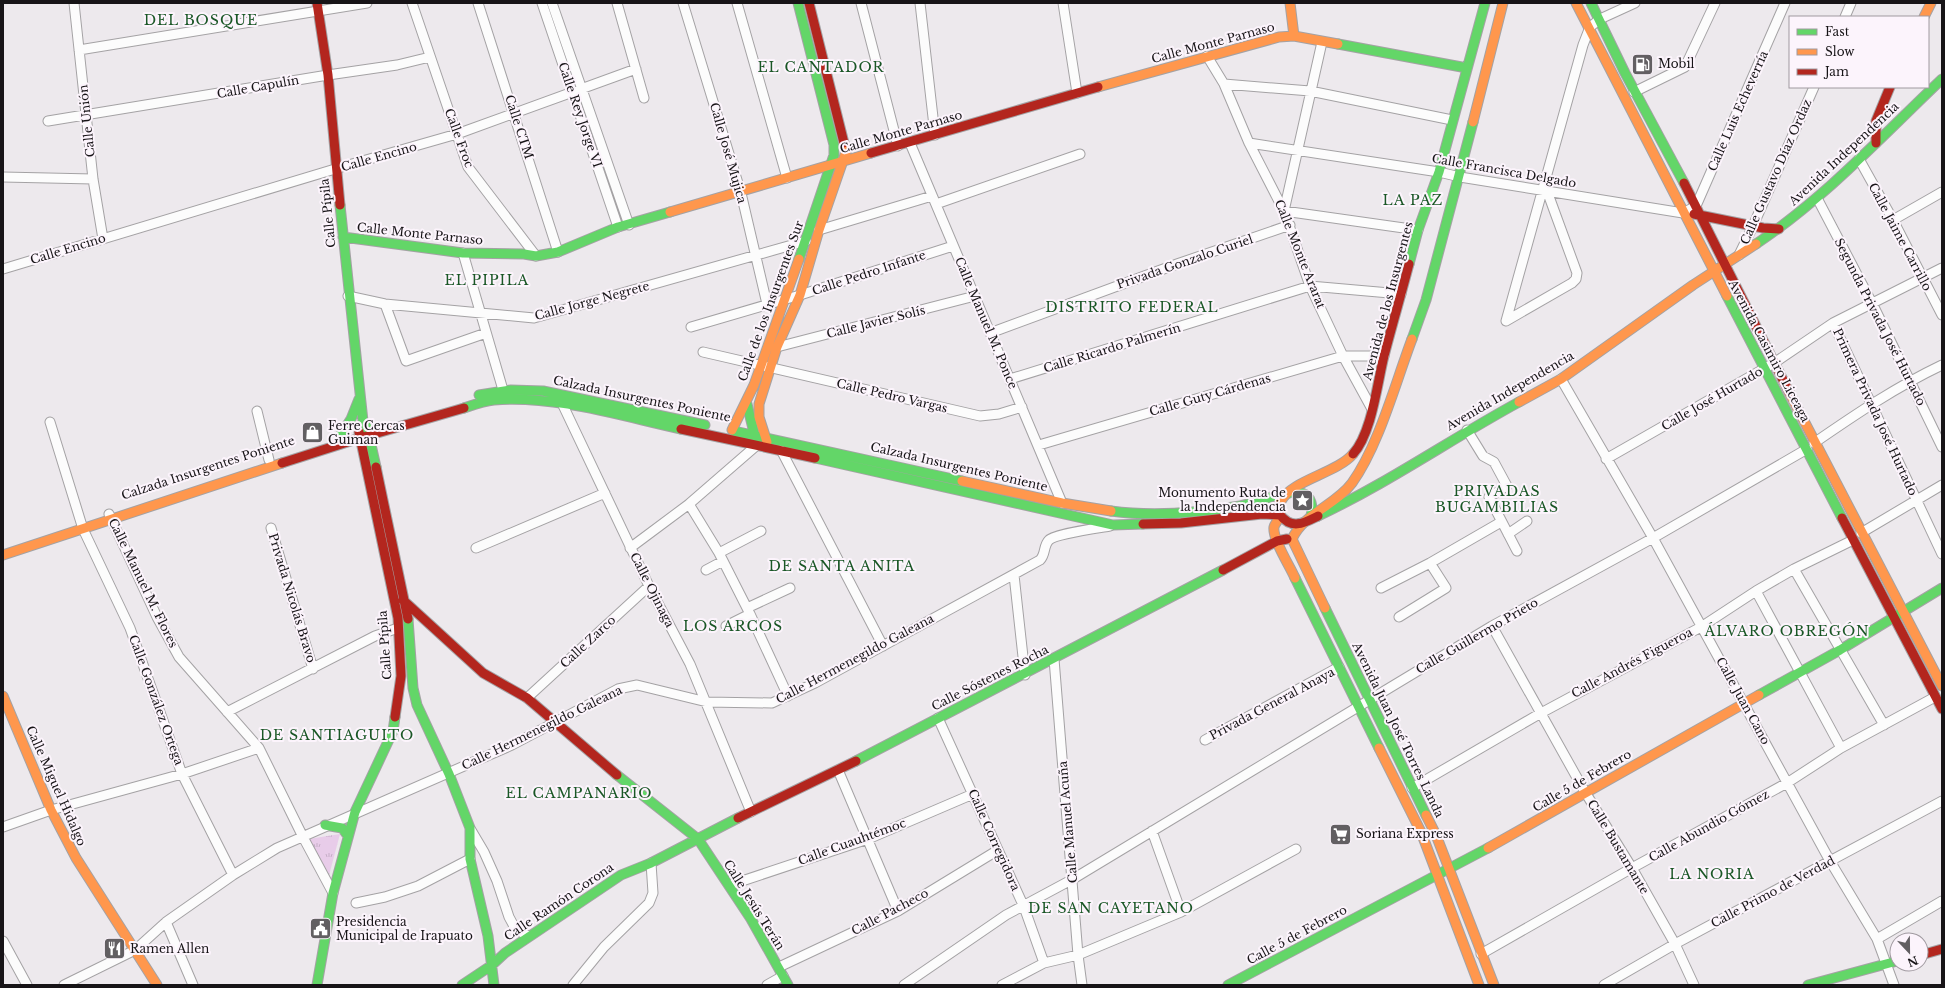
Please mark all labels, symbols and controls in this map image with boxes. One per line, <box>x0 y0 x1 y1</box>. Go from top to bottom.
district label: DEL BOSQUE <box>144 11 258 29</box>
legend <box>1789 16 1929 88</box>
street label: Calle Monte Parnaso <box>1150 19 1276 66</box>
text: Fast <box>1825 24 1850 39</box>
text: Slow <box>1825 44 1855 59</box>
street label: Calle Luis Echeverría <box>1704 48 1771 173</box>
fuel station icon: Mobil <box>1629 51 1655 77</box>
place label: Mobil <box>1658 56 1695 71</box>
district label: EL CANTADOR <box>757 58 885 76</box>
street label: Calle Rey Jorge VI <box>555 60 606 170</box>
text: Jam <box>1823 64 1849 79</box>
street label: Calle Capulín <box>216 72 300 101</box>
street label: Calle Unión <box>75 84 98 158</box>
street label: Calle CTM <box>502 93 537 161</box>
street label: Calle Gustavo Díaz Ordaz <box>1737 97 1815 247</box>
street label: Avenida Independencia <box>1785 99 1902 209</box>
street label: Calle José Mujica <box>707 101 750 205</box>
street label: Calle Froc <box>442 106 477 170</box>
street label: Calle Monte Parnaso <box>838 107 964 156</box>
street label: Calle Encino <box>339 139 419 174</box>
street label: Calle Francisca Delgado <box>1431 150 1578 191</box>
street label: Calle Pípila <box>316 177 339 248</box>
street label: Calle Jaime Carrillo <box>1866 180 1935 293</box>
district label: LA PAZ <box>1383 191 1443 209</box>
street label: Calle Monte Ararat <box>1272 197 1329 311</box>
street label: Calle de los Insurgentes Sur <box>734 218 807 383</box>
street label: Calle Monte Parnaso <box>356 219 484 248</box>
street label: Avenida de los Insurgentes <box>1359 220 1416 383</box>
street label: Calle Encino <box>28 230 107 267</box>
street label: Privada Gonzalo Curiel <box>1115 231 1255 292</box>
street label: Segunda Privada José Hurtado <box>1832 236 1929 408</box>
street label: Calle Pedro Infante <box>810 247 928 298</box>
street label: Calle Manuel M. Ponce <box>952 255 1021 391</box>
district label: EL PIPILA <box>445 271 529 289</box>
street label: Avenida Casimiro Liceaga <box>1725 276 1814 425</box>
street label: Calle Jorge Negrete <box>533 278 651 323</box>
district label: DISTRITO FEDERAL <box>1045 298 1219 316</box>
street label: Calle Javier Solís <box>825 302 927 341</box>
street label: Calle Ricardo Palmerín <box>1042 320 1182 376</box>
street label: Primera Privada José Hurtado <box>1830 326 1921 498</box>
street label: Avenida Independencia <box>1442 348 1577 434</box>
street label: Calle José Hurtado <box>1659 363 1765 434</box>
street label: Calle Guty Cárdenas <box>1148 370 1272 419</box>
street label: Calzada Insurgentes Poniente <box>552 372 732 425</box>
street label: Calle Pedro Vargas <box>835 375 949 416</box>
place label: Ferre Cercas Guiman <box>328 418 405 447</box>
shop icon: Ferre Cercas Guiman <box>300 420 326 446</box>
street label: Calzada Insurgentes Poniente <box>119 432 296 503</box>
street label: Calzada Insurgentes Poniente <box>869 439 1049 494</box>
district label: PRIVADAS BUGAMBILIAS <box>1435 482 1559 516</box>
place label: Monumento Ruta de la Independencia <box>1158 485 1286 514</box>
place icon: Monumento Ruta de la Independencia <box>1289 487 1315 513</box>
street label: Calle Manuel M. Flores <box>106 516 181 650</box>
street label: Privada Nicolás Bravo <box>266 531 319 665</box>
street label: Calle Ojinaga <box>627 550 678 630</box>
district label: DE SANTA ANITA <box>769 557 915 575</box>
street label: Calle Guillermo Prieto <box>1413 594 1541 677</box>
street label: Calle Pípila <box>375 609 394 680</box>
street label: Calle Hermenegildo Galeana <box>773 610 937 707</box>
street label: Calle Zarco <box>557 612 619 671</box>
district label: LOS ARCOS <box>683 617 783 635</box>
district label: ÁLVARO OBREGÓN <box>1703 622 1870 640</box>
street label: Calle Andrés Figueroa <box>1569 624 1695 701</box>
street label: Calle González Ortega <box>126 633 187 767</box>
street label: Avenida Juan José Torres Landa <box>1349 639 1448 820</box>
street label: Calle Sóstenes Rocha <box>929 641 1051 714</box>
street label: Calle Juan Cano <box>1713 654 1774 747</box>
street label: Privada General Anaya <box>1207 664 1337 743</box>
street label: Calle Hermenegildo Galeana <box>459 682 625 773</box>
street label: Calle Miguel Hidalgo <box>23 723 90 848</box>
district label: DE SANTIAGUITO <box>260 726 414 744</box>
street label: Calle 5 de Febrero <box>1530 746 1634 815</box>
street label: Calle Manuel Acuña <box>1055 760 1080 884</box>
district label: EL CAMPANARIO <box>505 784 653 802</box>
street label: Calle Abundio Gómez <box>1646 786 1772 865</box>
street label: Calle Corregidora <box>965 787 1024 893</box>
street label: Calle Bustamante <box>1584 797 1653 897</box>
street label: Calle Cuauhtémoc <box>796 815 908 868</box>
supermarket icon: Soriana Express <box>1328 821 1354 847</box>
place label: Soriana Express <box>1356 826 1454 841</box>
street label: Calle Primo de Verdad <box>1708 852 1837 931</box>
street label: Calle Jesús Terán <box>721 857 788 953</box>
street label: Calle Ramón Corona <box>501 859 617 944</box>
district label: LA NORIA <box>1669 865 1755 883</box>
street label: Calle Pacheco <box>849 885 931 938</box>
district label: DE SAN CAYETANO <box>1028 899 1194 917</box>
street label: Calle 5 de Febrero <box>1244 902 1350 967</box>
place label: Presidencia Municipal de Irapuato <box>336 914 473 943</box>
public building icon: Presidencia Municipal de Irapuato <box>308 916 334 942</box>
north arrow <box>1889 932 1929 972</box>
restaurant icon: Ramen Allen <box>102 936 128 962</box>
place label: Ramen Allen <box>130 941 209 956</box>
text: N <box>1905 953 1920 970</box>

